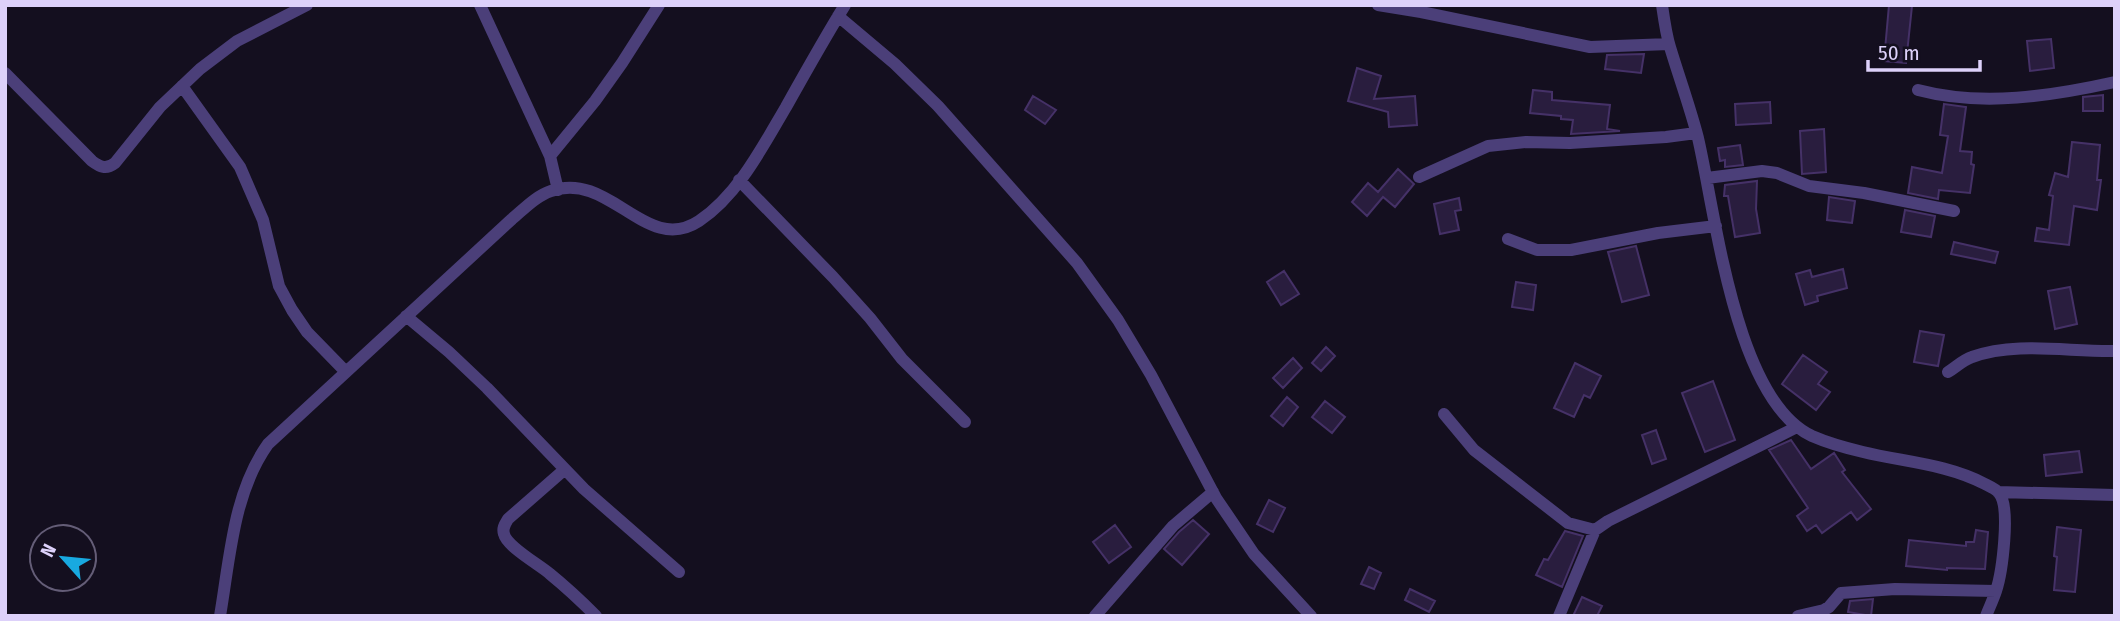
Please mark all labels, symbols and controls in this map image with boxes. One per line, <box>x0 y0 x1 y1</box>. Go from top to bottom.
scale bar <box>1868 28 1980 72</box>
text: 50 m <box>1878 40 1920 66</box>
north arrow <box>28 523 98 593</box>
text: N <box>35 540 61 561</box>

